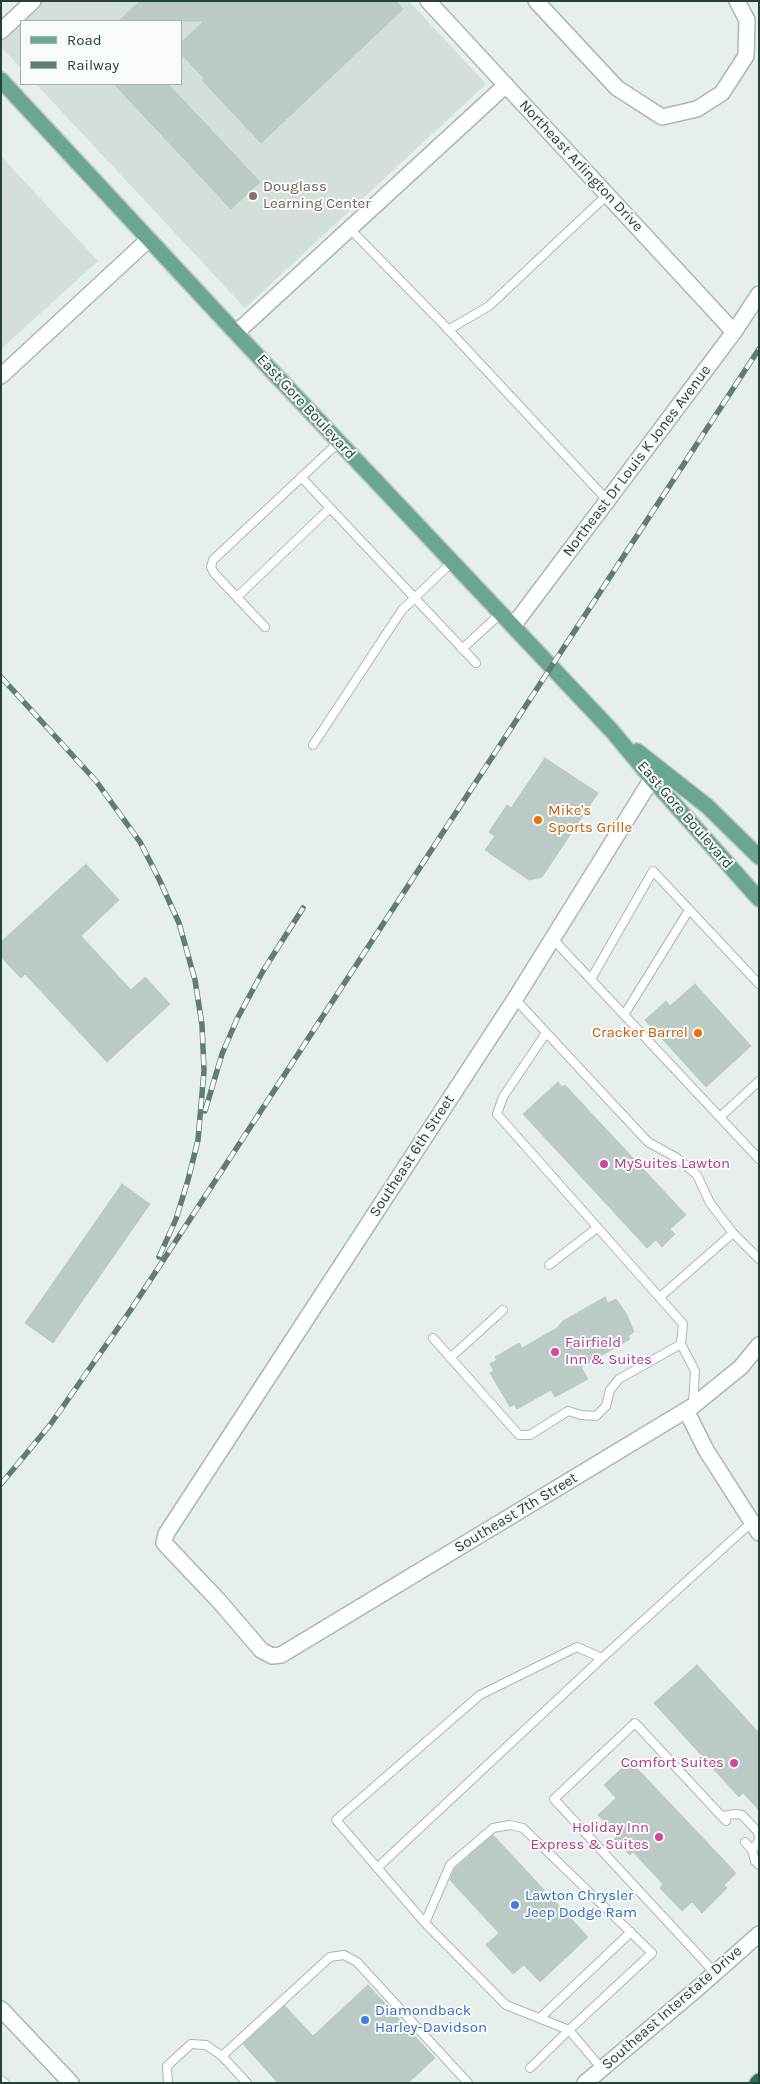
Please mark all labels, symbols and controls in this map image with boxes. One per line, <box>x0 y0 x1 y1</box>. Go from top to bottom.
legend <box>20 20 182 85</box>
text: Road <box>67 31 102 49</box>
text: Railway <box>67 56 119 74</box>
street label: Northeast Arlington Drive <box>515 96 647 236</box>
place label: Douglass Learning Center <box>263 178 371 213</box>
marker: Douglass Learning Center <box>247 190 259 202</box>
street label: East Gore Boulevard <box>253 351 359 463</box>
street label: Northeast Dr Louis K Jones Avenue <box>559 362 715 560</box>
street label: East Gore Boulevard <box>633 757 737 873</box>
place label: Mike's Sports Grille <box>548 802 632 837</box>
marker: Mike's Sports Grille <box>532 814 544 826</box>
place label: Cracker Barrel <box>592 1024 688 1042</box>
marker: Cracker Barrel <box>692 1027 704 1039</box>
street label: Southeast 6th Street <box>366 1092 458 1220</box>
place label: MySuites Lawton <box>614 1155 730 1173</box>
marker: MySuites Lawton <box>598 1158 610 1170</box>
place label: Fairfield Inn & Suites <box>565 1334 652 1369</box>
marker: Fairfield Inn & Suites <box>549 1346 561 1358</box>
street label: Southeast 7th Street <box>451 1469 581 1557</box>
place label: Comfort Suites <box>621 1754 724 1772</box>
marker: Comfort Suites <box>728 1757 740 1769</box>
place label: Holiday Inn Express & Suites <box>531 1819 649 1854</box>
marker: Holiday Inn Express & Suites <box>653 1831 665 1843</box>
place label: Lawton Chrysler Jeep Dodge Ram <box>525 1887 637 1922</box>
marker: Lawton Chrysler Jeep Dodge Ram <box>509 1899 521 1911</box>
street label: Southeast Interstate Drive <box>598 1942 746 2074</box>
place label: Diamondback Harley-Davidson <box>375 2002 487 2037</box>
marker: Diamondback Harley-Davidson <box>359 2014 371 2026</box>

